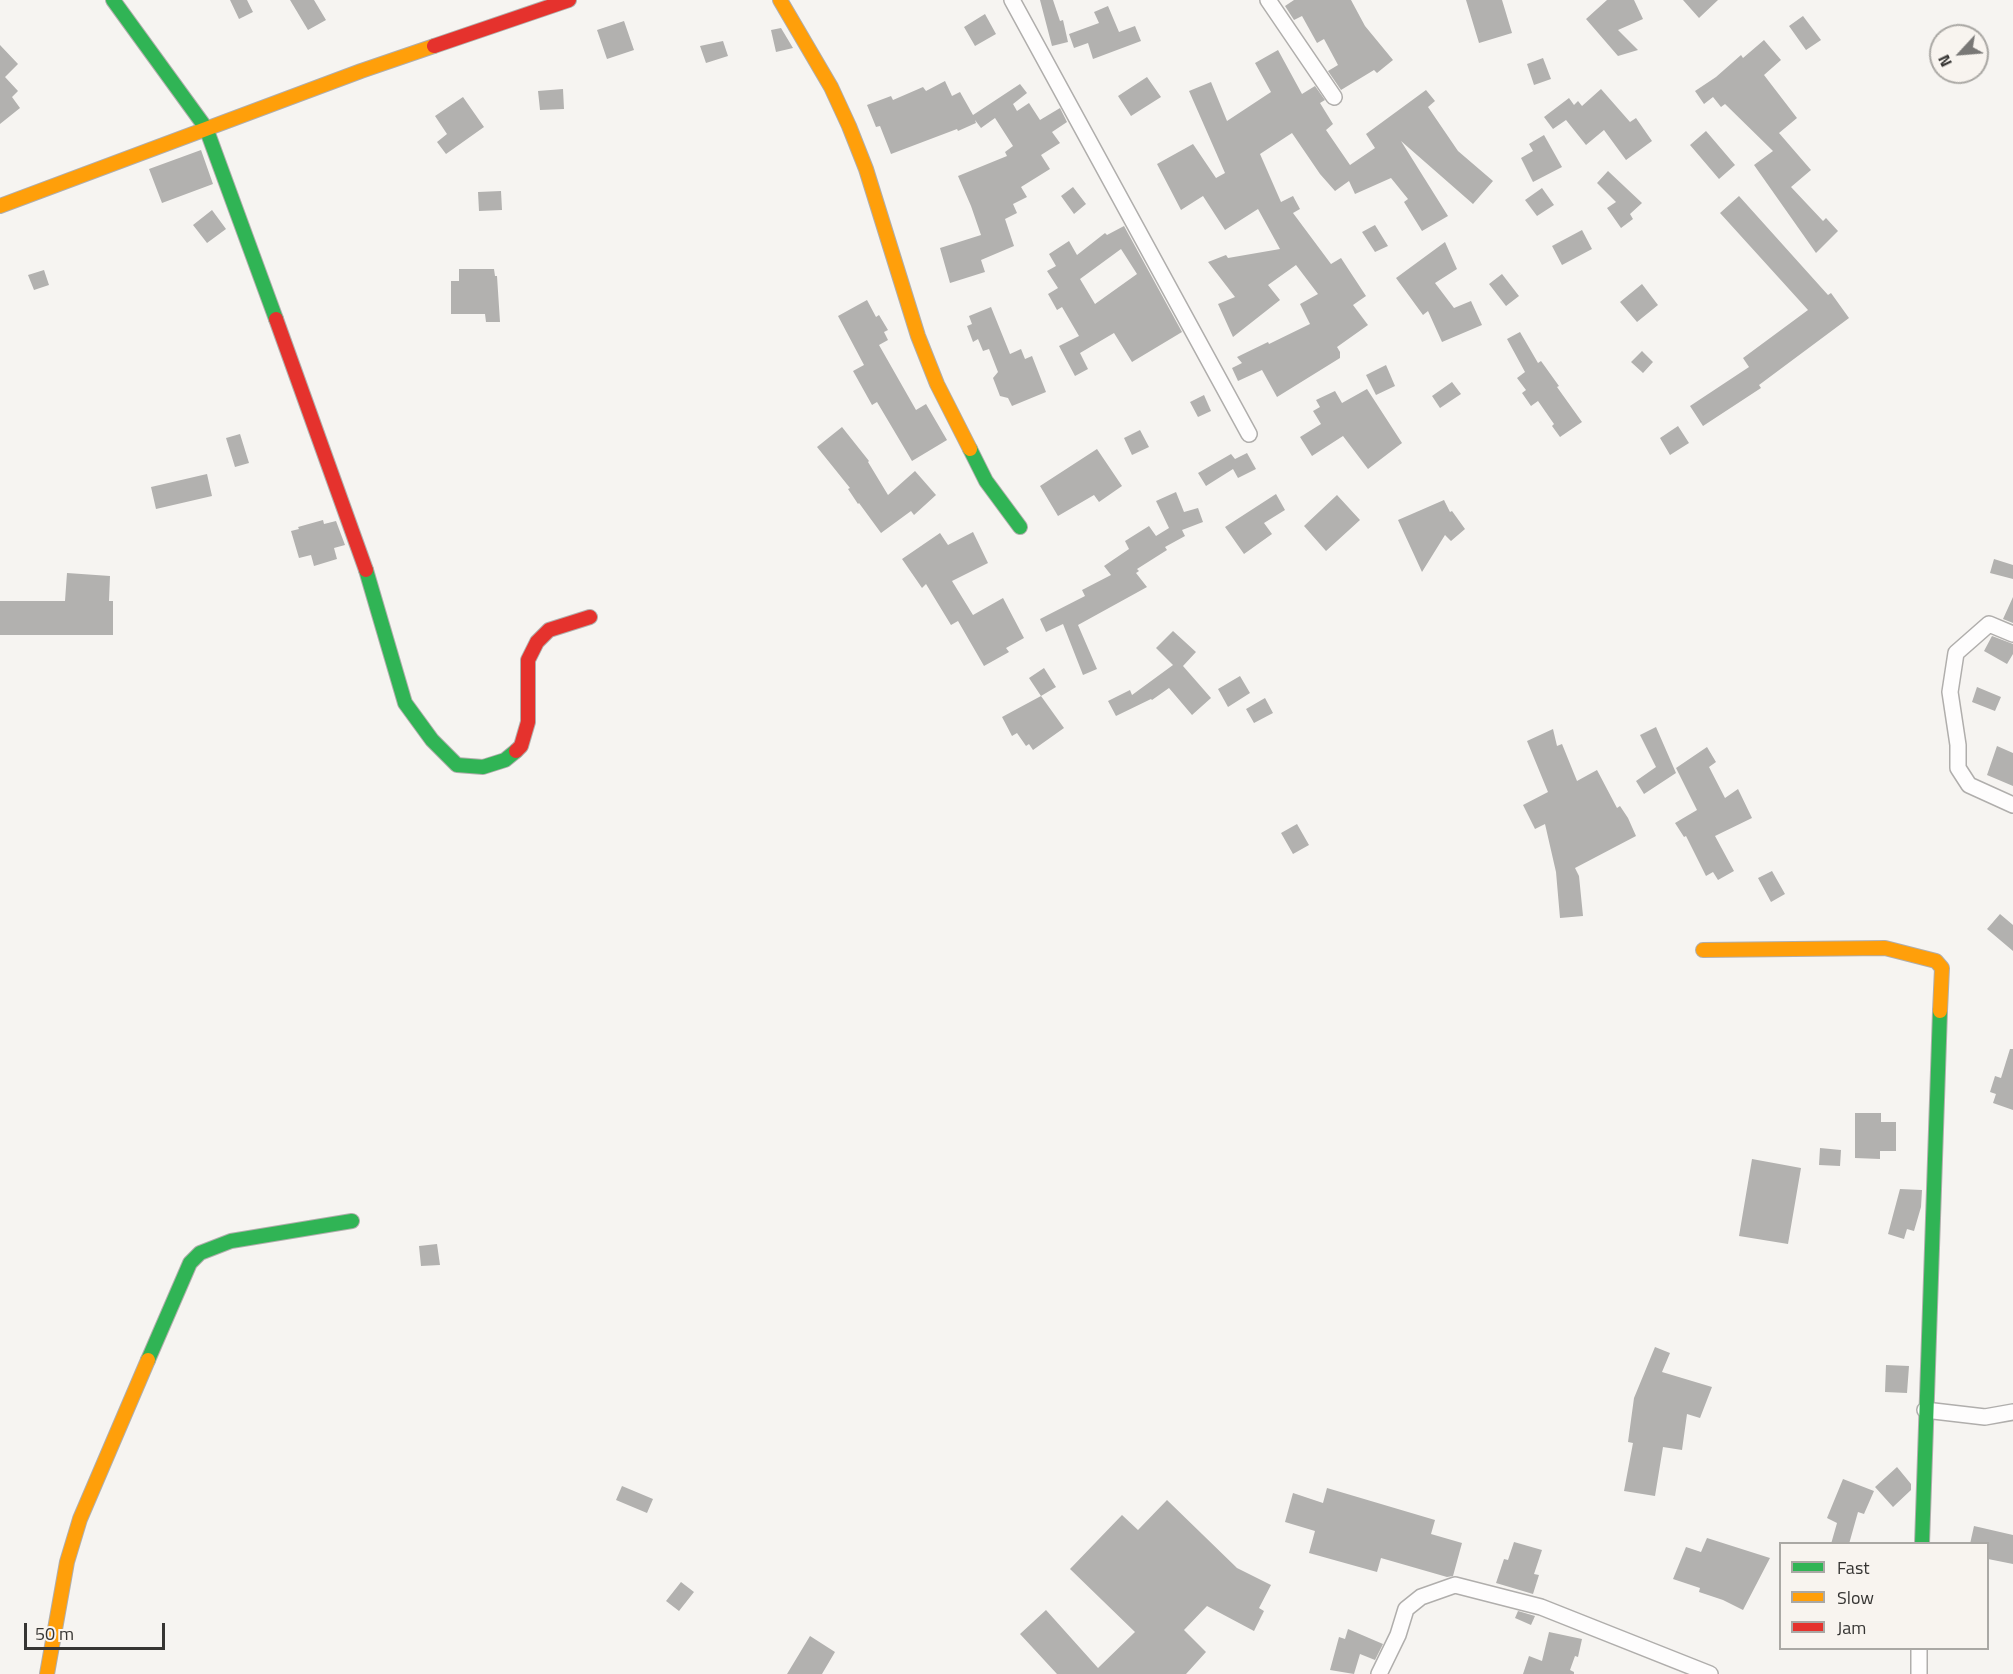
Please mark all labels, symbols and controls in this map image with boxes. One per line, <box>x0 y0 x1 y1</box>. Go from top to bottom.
north arrow <box>1929 24 1989 84</box>
text: N <box>1931 51 1958 71</box>
legend <box>1779 1542 1989 1650</box>
text: Fast <box>1837 1554 1870 1581</box>
text: Slow <box>1837 1584 1874 1611</box>
scale bar <box>27 1611 168 1649</box>
text: Jam <box>1837 1614 1866 1641</box>
text: 50 m <box>35 1620 74 1647</box>

